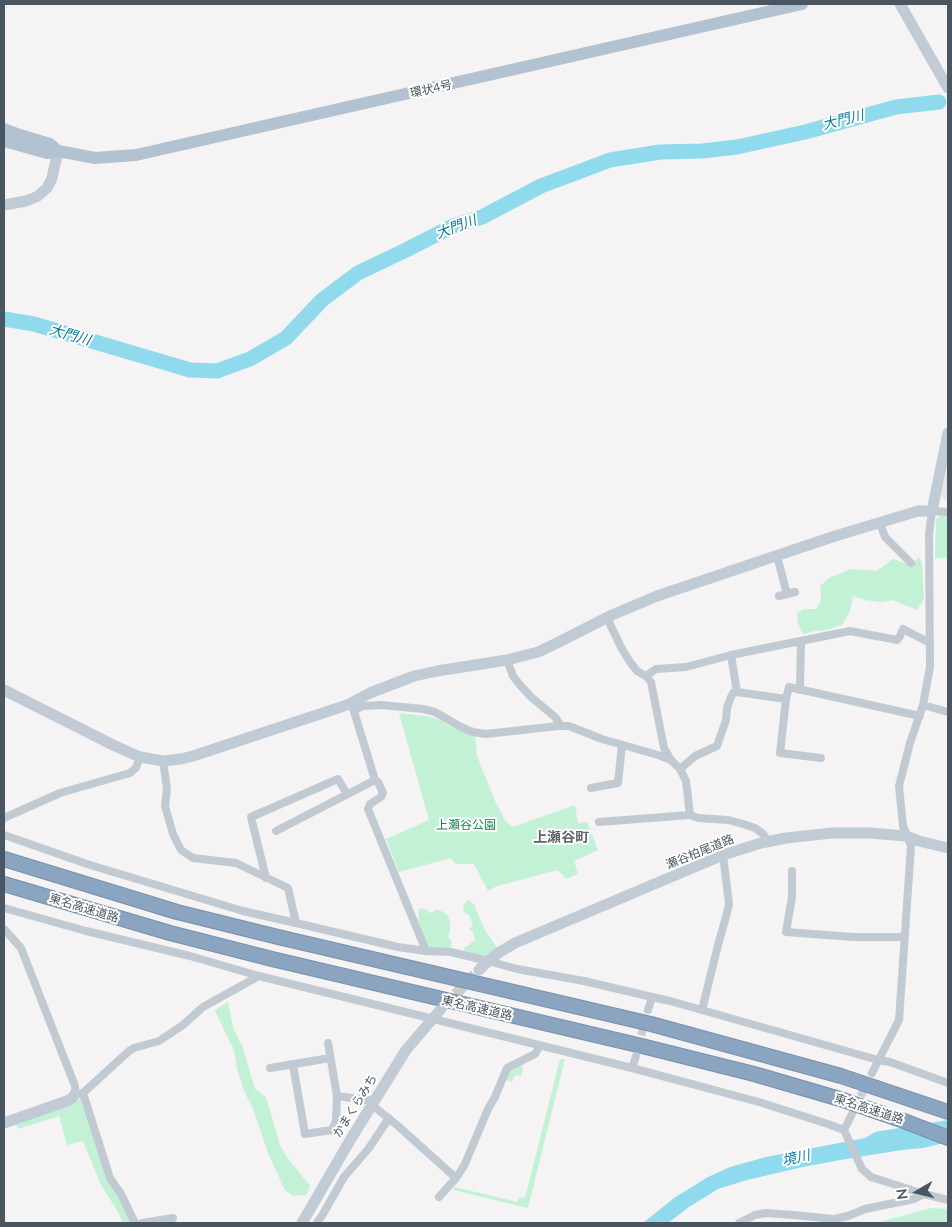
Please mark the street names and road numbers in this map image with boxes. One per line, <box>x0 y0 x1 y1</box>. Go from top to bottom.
street label: 環状4号 <box>408 77 454 101</box>
street label: 瀬谷柏尾道路 <box>664 832 736 872</box>
street label: 東名高速道路 <box>47 891 121 925</box>
street label: 東名高速道路 <box>440 993 514 1023</box>
street label: かまくらみち <box>330 1072 380 1140</box>
street label: 東名高速道路 <box>833 1091 905 1127</box>

